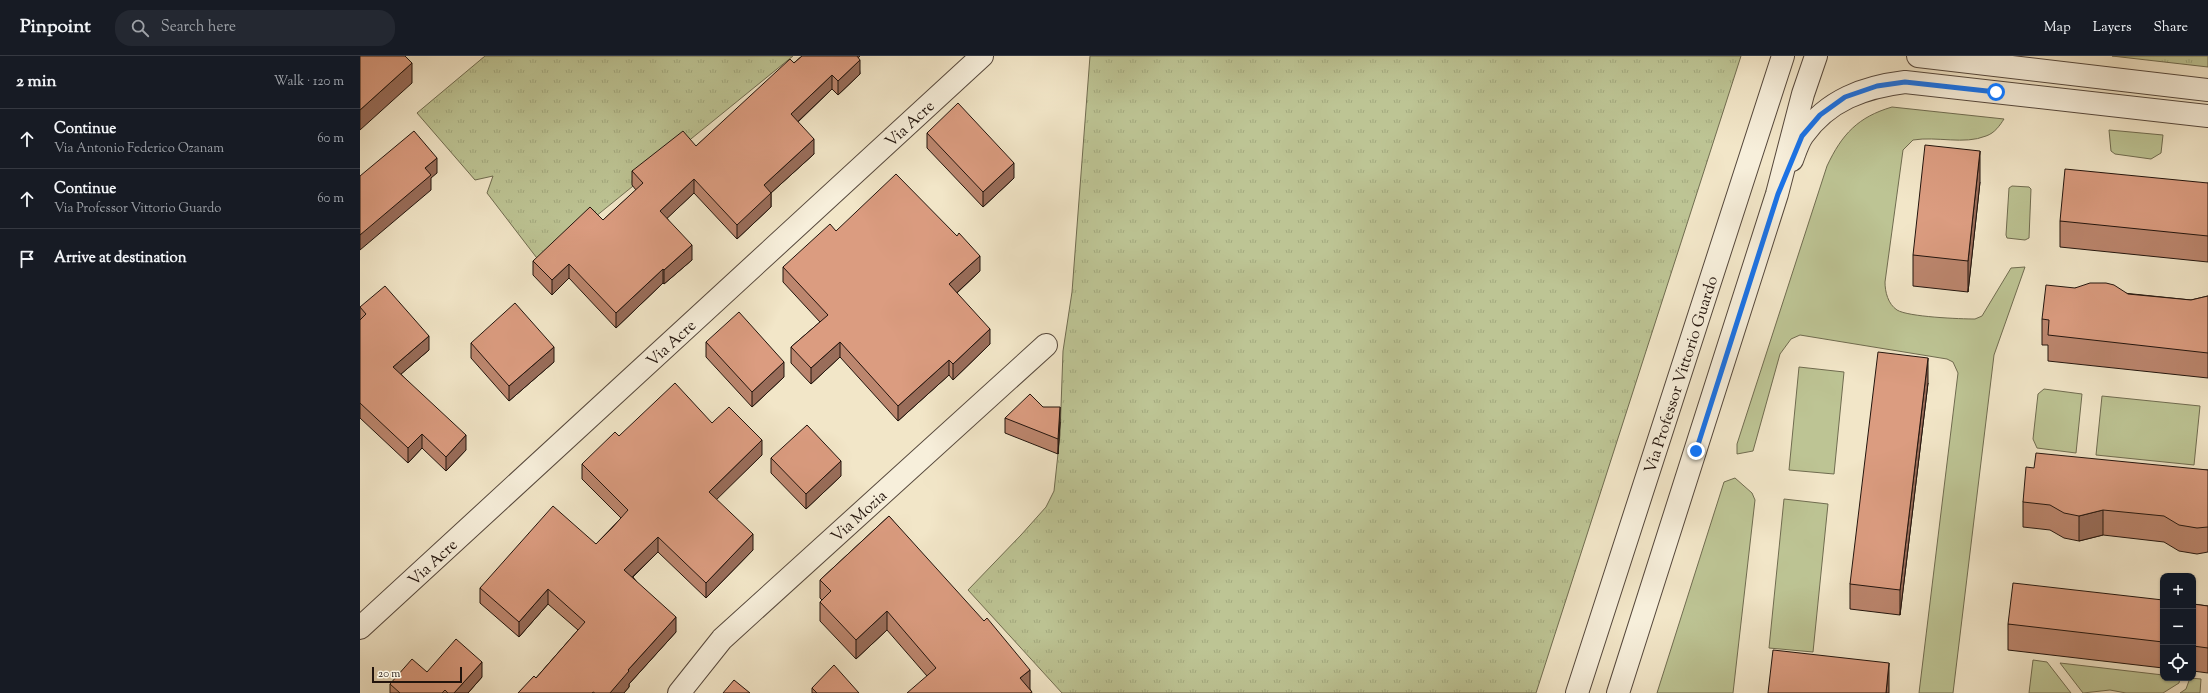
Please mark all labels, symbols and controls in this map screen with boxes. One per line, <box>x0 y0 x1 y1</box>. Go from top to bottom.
search box <box>115 10 395 46</box>
text: Pinpoint <box>20 14 91 41</box>
icon: search <box>129 17 151 39</box>
text: Search here <box>161 17 236 38</box>
text: Map <box>2044 18 2071 38</box>
text: Layers <box>2093 18 2131 38</box>
text: Share <box>2153 18 2188 38</box>
text: 2 min <box>16 70 57 94</box>
text: Walk · 120 m <box>274 73 344 91</box>
route start <box>1987 83 2005 101</box>
street label: Via Acre <box>881 96 941 154</box>
text: Continue <box>54 119 116 140</box>
icon: ahead <box>16 128 38 150</box>
text: 60 m <box>317 130 344 148</box>
text: Via Antonio Federico Ozanam <box>54 140 224 158</box>
text: Continue <box>54 179 116 200</box>
icon: ahead <box>16 188 38 210</box>
text: 60 m <box>317 190 344 208</box>
text: Via Professor Vittorio Guardo <box>54 200 221 218</box>
icon: arrive <box>16 248 38 270</box>
text: Arrive at destination <box>54 248 187 269</box>
street label: Via Professor Vittorio Guardo <box>1640 273 1725 477</box>
street label: Via Acre <box>642 315 702 373</box>
route end <box>1687 442 1705 460</box>
street label: Via Mozia <box>827 485 893 549</box>
street label: Via Acre <box>404 535 464 592</box>
map controls <box>2160 573 2196 681</box>
button: + <box>2160 573 2196 609</box>
button: − <box>2160 609 2196 645</box>
button: locate <box>2160 645 2196 681</box>
scale bar <box>372 665 462 684</box>
text: 20 m <box>378 666 400 682</box>

